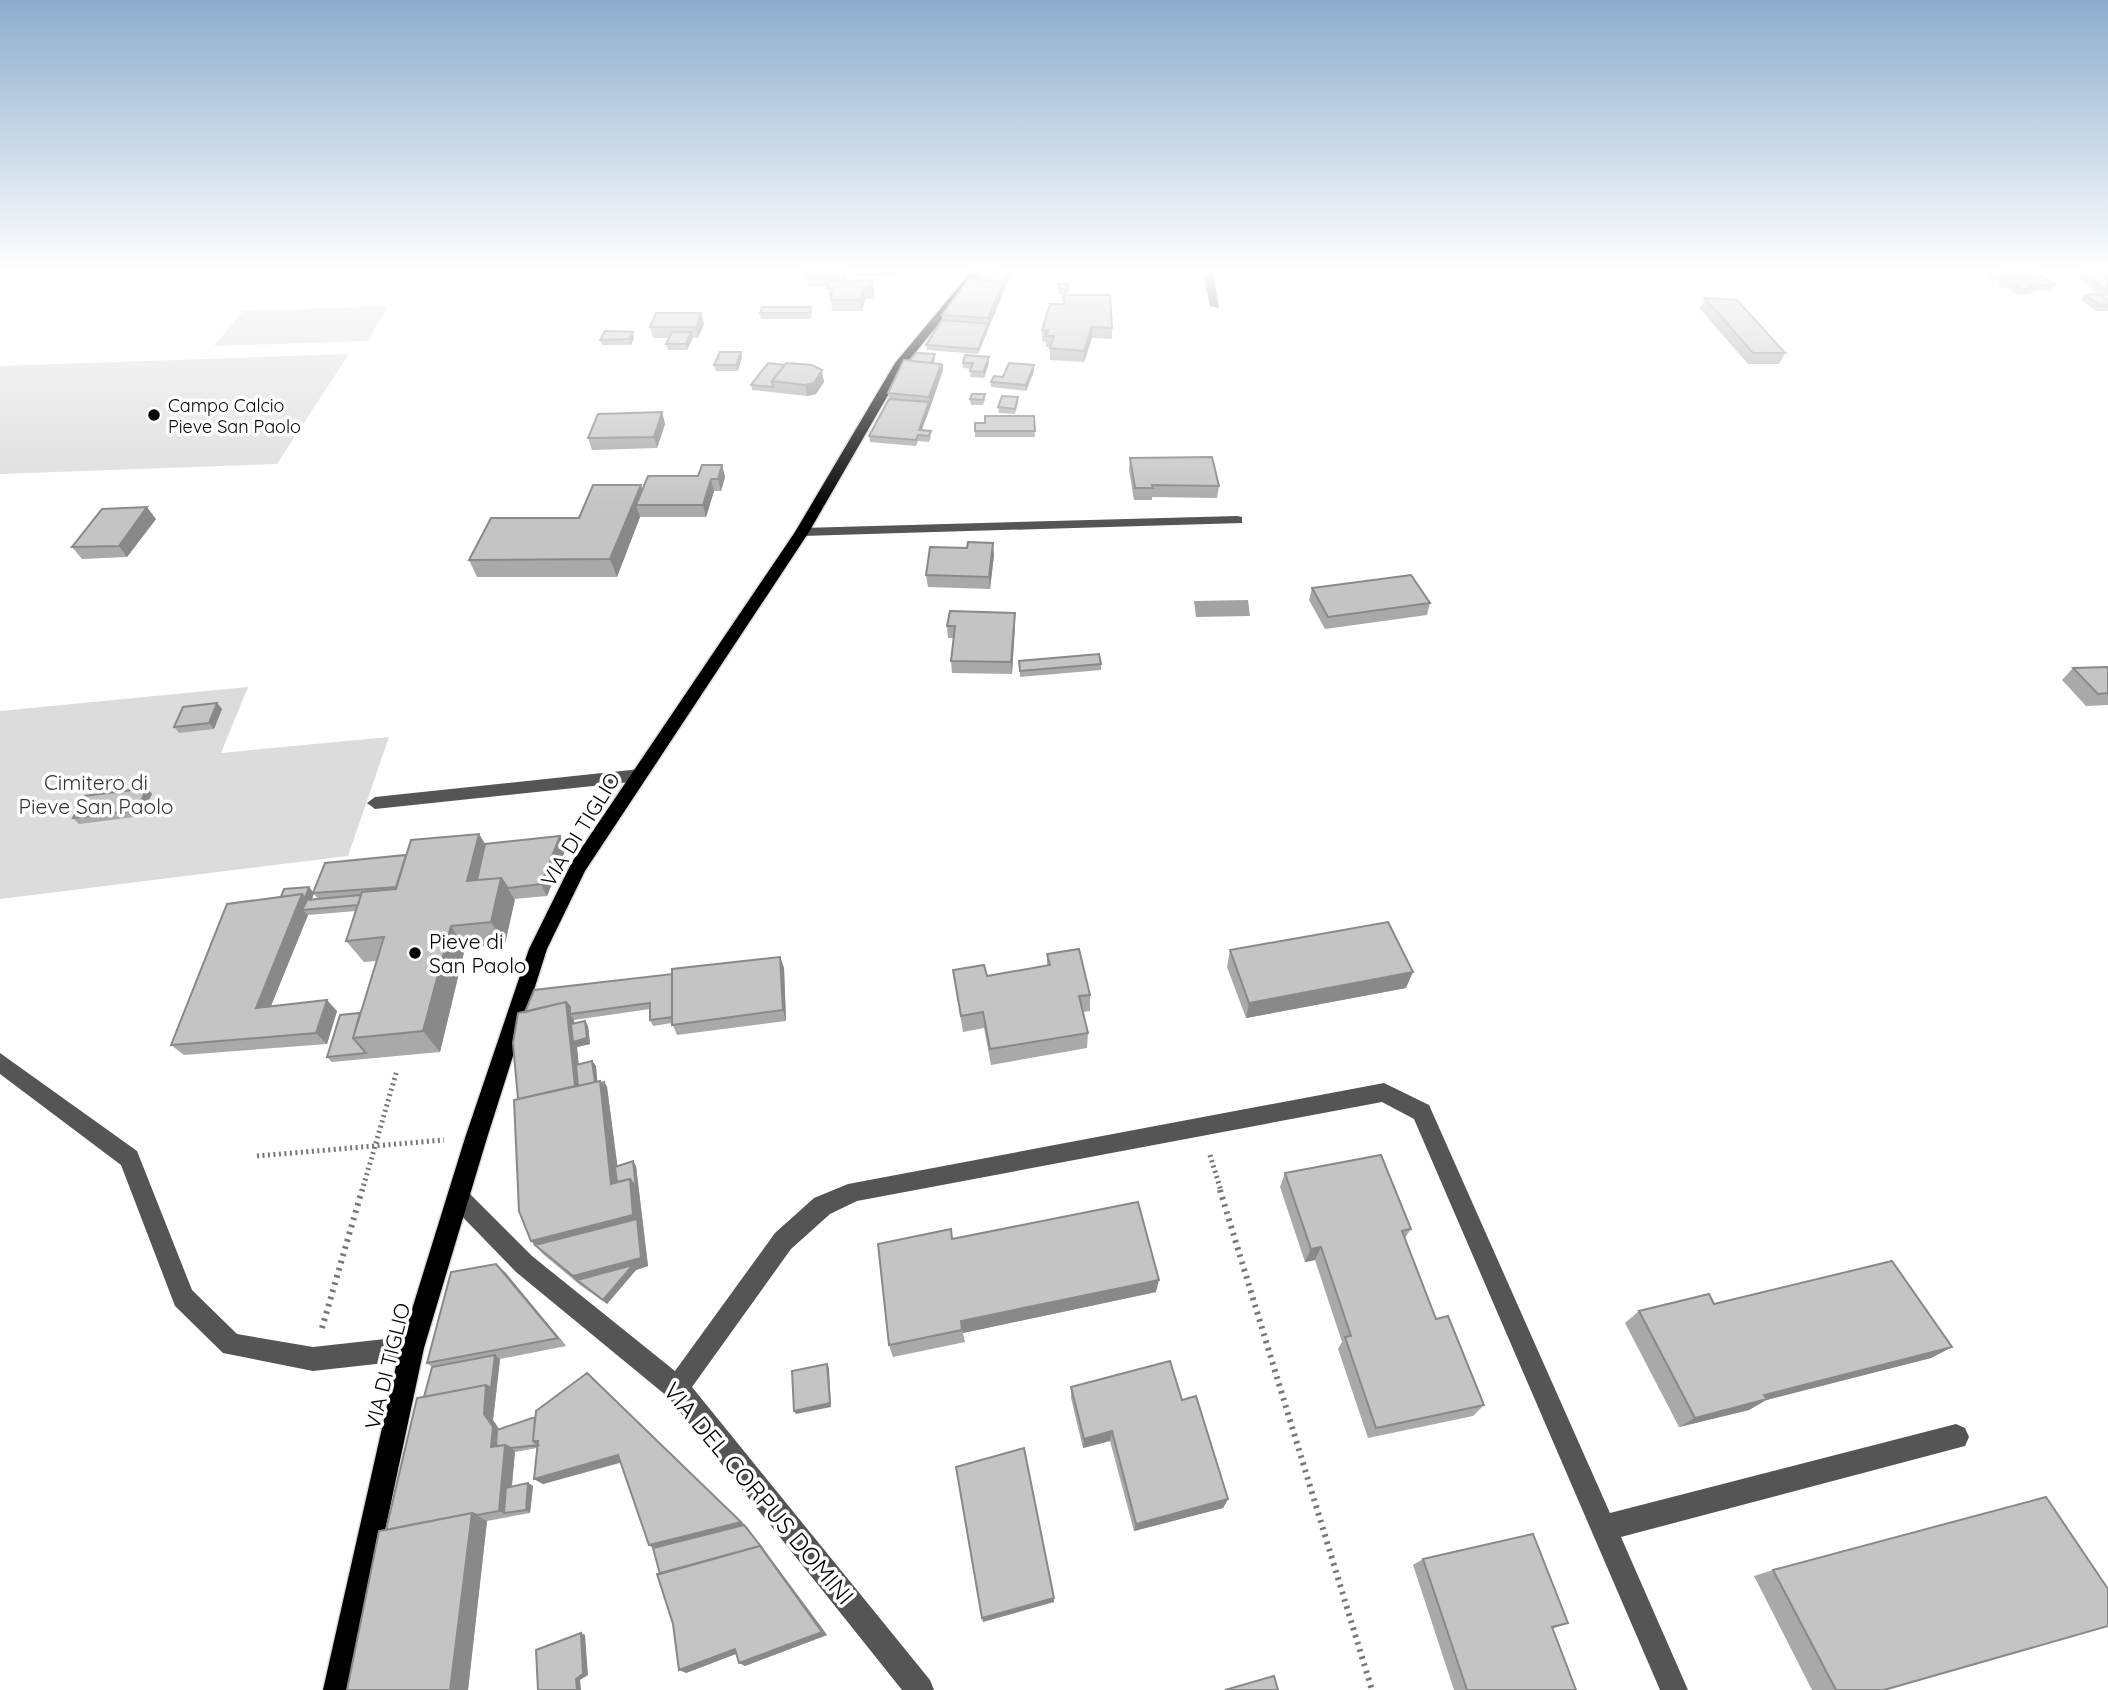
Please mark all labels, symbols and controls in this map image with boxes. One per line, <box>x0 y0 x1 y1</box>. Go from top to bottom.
place label: Campo Calcio Pieve San Paolo <box>168 394 301 438</box>
marker: Campo Calcio Pieve San Paolo <box>146 407 162 423</box>
street label: VIA DI TIGLIO <box>535 767 625 891</box>
park label: Cimitero di Pieve San Paolo <box>19 769 173 819</box>
place label: Pieve di San Paolo <box>429 928 527 978</box>
marker: Pieve di San Paolo <box>407 945 423 961</box>
street label: VIA DI TIGLIO <box>359 1300 415 1432</box>
street label: VIA DEL CORPUS DOMINI <box>657 1376 861 1610</box>

